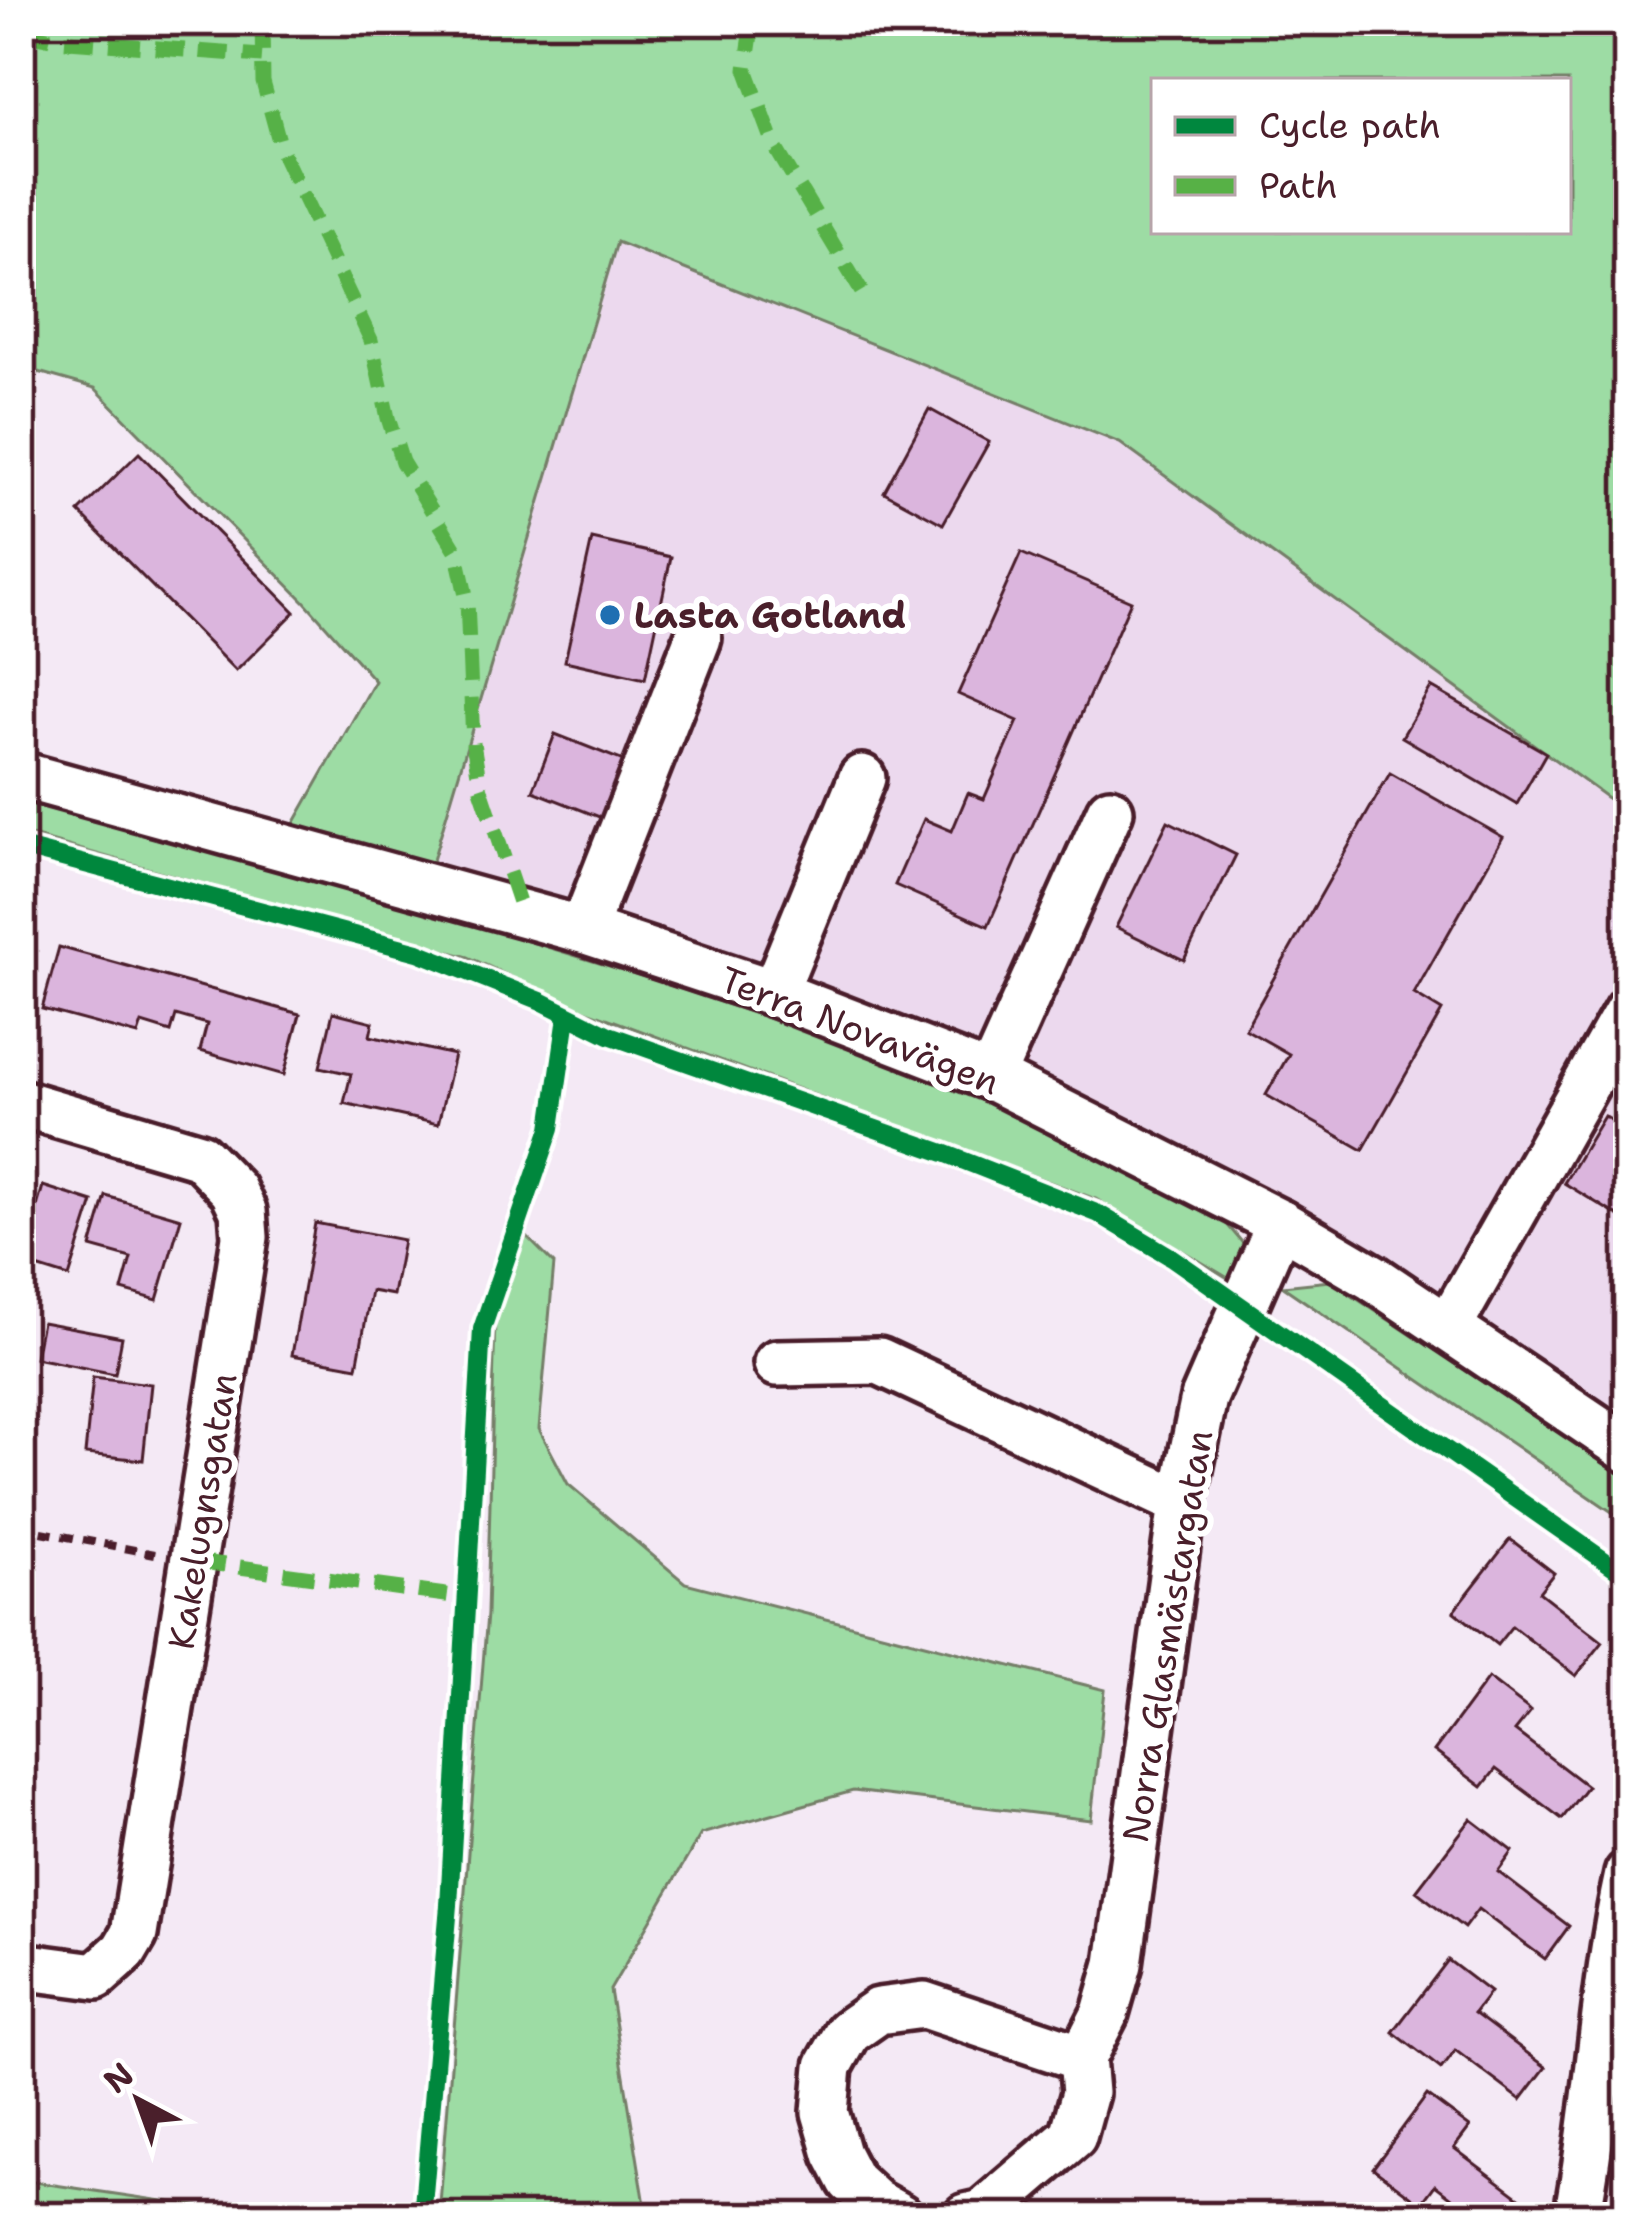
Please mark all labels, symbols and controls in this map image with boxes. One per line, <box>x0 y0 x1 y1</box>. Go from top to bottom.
legend <box>1151 78 1571 234</box>
text: Cycle path <box>1259 101 1441 150</box>
text: Path <box>1259 161 1338 210</box>
place label: Lasta Gotland <box>634 591 906 640</box>
marker: Lasta Gotland <box>597 602 623 628</box>
street label: Terra Novavägen <box>713 955 1006 1106</box>
street label: Kakelugnsgatan <box>156 1369 249 1653</box>
street label: Norra Glasmästargatan <box>1111 1426 1224 1846</box>
north arrow <box>78 2040 198 2160</box>
text: N <box>94 2052 143 2103</box>

